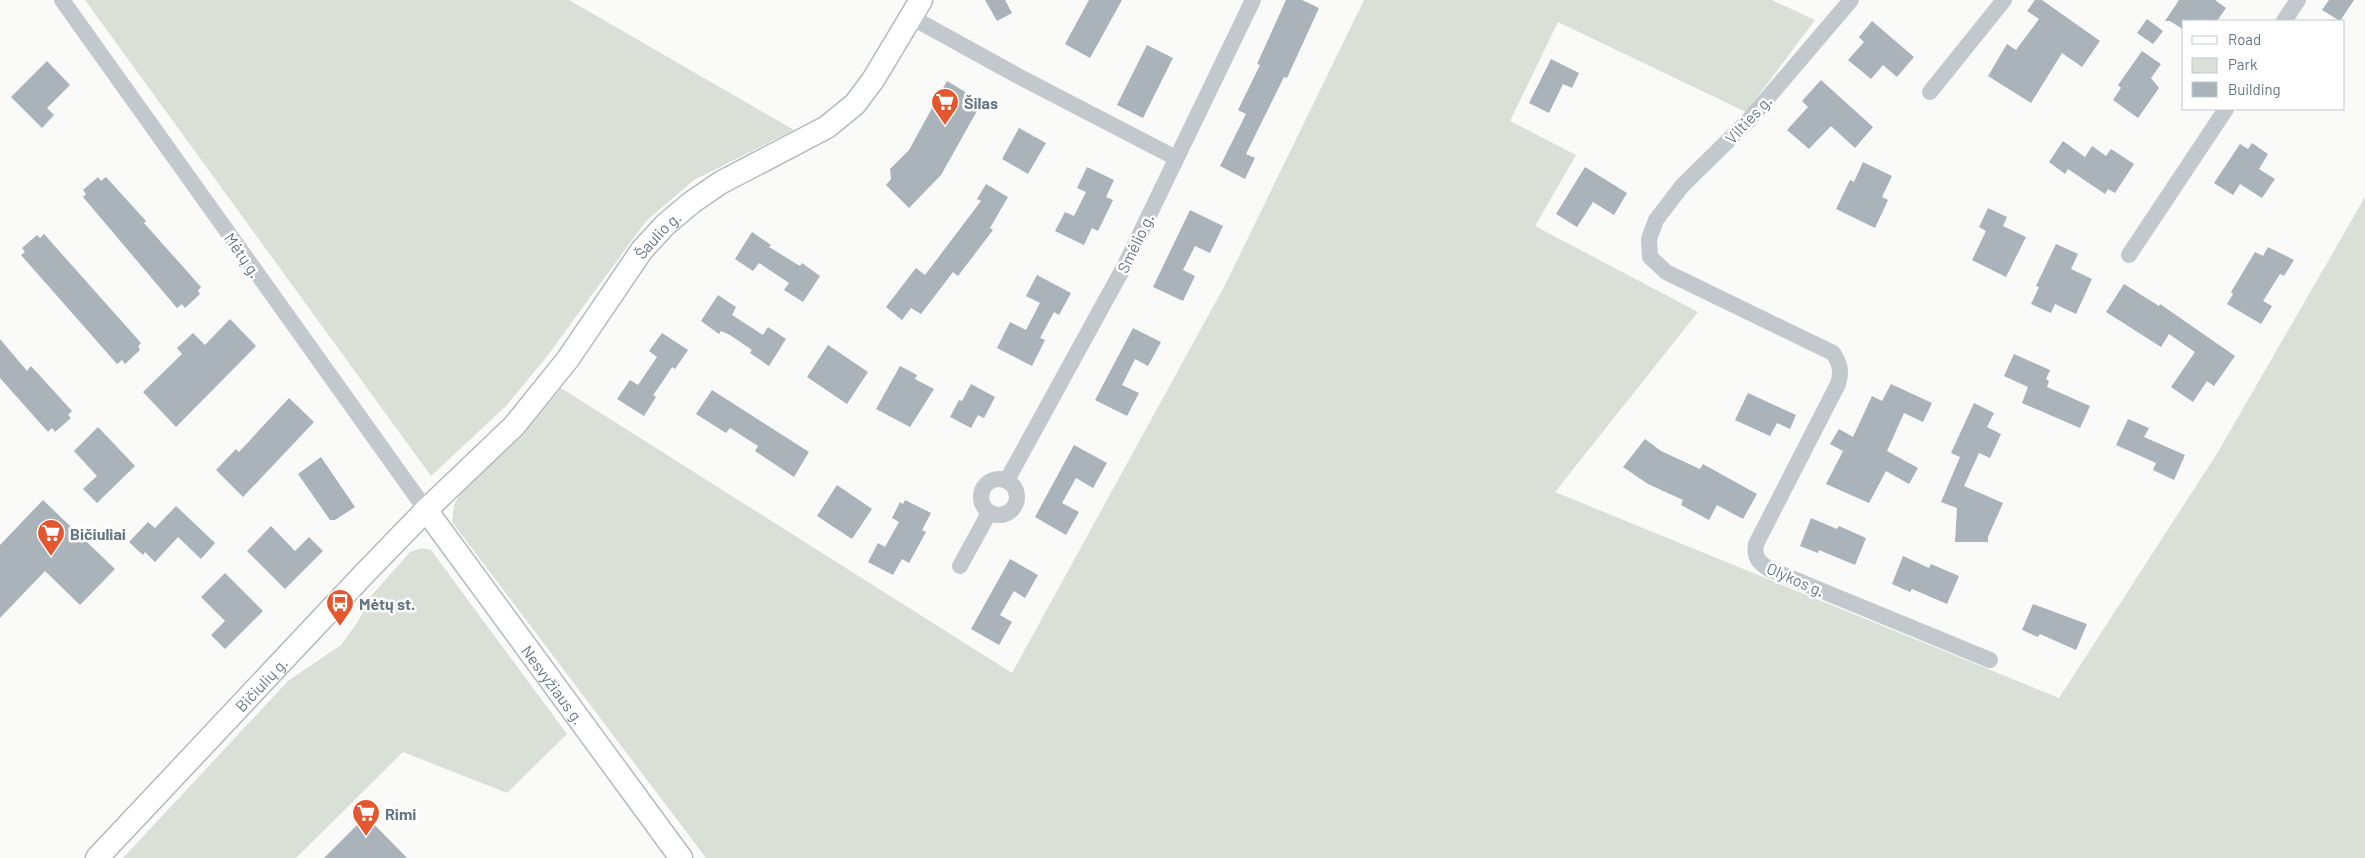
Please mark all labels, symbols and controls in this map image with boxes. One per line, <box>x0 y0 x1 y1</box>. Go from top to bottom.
legend <box>2182 20 2345 110</box>
text: Road <box>2228 30 2261 48</box>
text: Park <box>2228 55 2258 73</box>
text: Building <box>2228 80 2281 98</box>
supermarket icon: Šilas <box>930 87 960 126</box>
street label: Vilties g. <box>1721 91 1775 147</box>
place label: Šilas <box>964 93 998 112</box>
street label: Šaulio g. <box>630 207 684 262</box>
street label: Smėlio g. <box>1113 210 1157 276</box>
street label: Mėtų g. <box>221 229 265 281</box>
supermarket icon: Bičiuliai <box>36 518 66 557</box>
place label: Bičiuliai <box>70 524 126 543</box>
street label: Olykos g. <box>1764 558 1828 600</box>
bus stop icon: Mėtų st. <box>325 588 355 627</box>
place label: Mėtų st. <box>359 594 415 613</box>
street label: Nesvyžiaus g. <box>518 641 589 727</box>
street label: Bičiulių g. <box>231 653 291 715</box>
supermarket icon: Rimi <box>351 798 381 837</box>
place label: Rimi <box>385 804 416 823</box>

